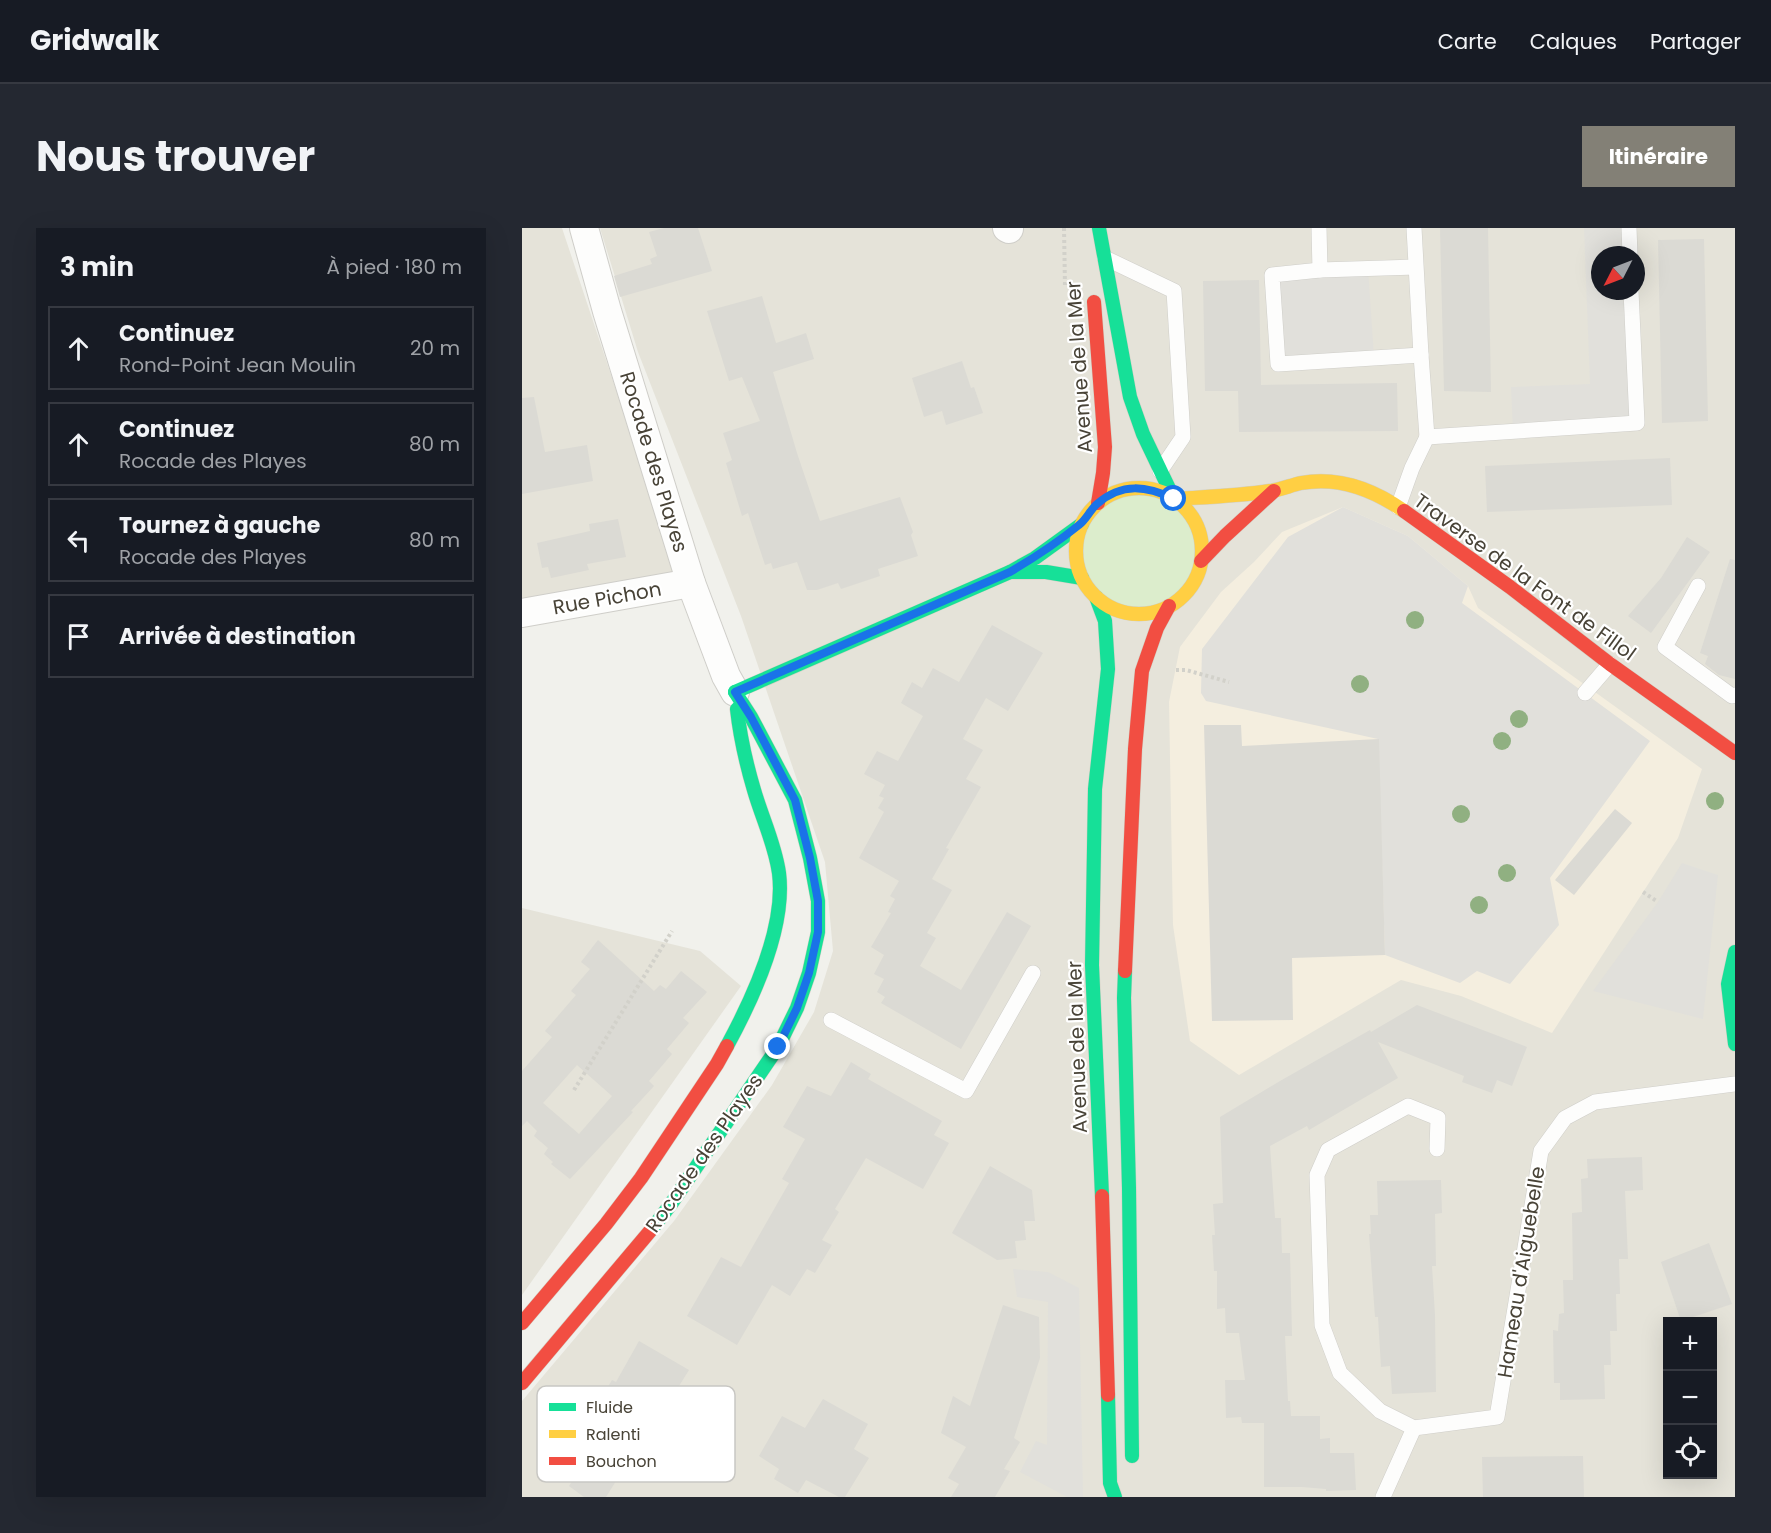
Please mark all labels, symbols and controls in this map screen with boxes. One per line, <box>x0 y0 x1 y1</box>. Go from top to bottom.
text: Gridwalk <box>30 21 159 60</box>
text: Carte <box>1438 27 1497 56</box>
text: Calques <box>1530 27 1617 56</box>
text: Partager <box>1650 27 1741 56</box>
button: Itinéraire <box>1582 126 1735 187</box>
text: Nous trouver <box>36 127 315 186</box>
north arrow <box>1591 246 1645 300</box>
text: 3 min <box>60 249 134 285</box>
text: À pied · 180 m <box>326 253 462 281</box>
street label: Avenue de la Mer <box>1059 280 1099 454</box>
text: Continuez <box>119 318 234 349</box>
icon: ahead <box>62 332 95 365</box>
text: 20 m <box>410 334 460 362</box>
text: Rond-Point Jean Moulin <box>119 351 356 379</box>
street label: Rocade des Playes <box>613 368 695 556</box>
text: Continuez <box>119 414 234 445</box>
icon: ahead <box>62 428 95 461</box>
text: 80 m <box>409 430 460 458</box>
text: Rocade des Playes <box>119 447 307 475</box>
route start <box>1160 485 1186 511</box>
street label: Traverse de la Font de Fillol <box>1408 487 1642 667</box>
text: Tournez à gauche <box>119 510 320 541</box>
icon: left <box>62 524 95 557</box>
text: 80 m <box>409 526 460 554</box>
text: Rocade des Playes <box>119 543 307 571</box>
street label: Rue Pichon <box>551 575 663 621</box>
icon: arrive <box>62 620 95 653</box>
text: Arrivée à destination <box>119 621 356 652</box>
street label: Avenue de la Mer <box>1060 960 1094 1134</box>
route end <box>764 1033 790 1059</box>
street label: Rocade des Playes <box>639 1068 769 1238</box>
street label: Hameau d'Aiguebelle <box>1490 1164 1552 1380</box>
map controls <box>1663 1317 1717 1479</box>
button: + <box>1663 1317 1717 1371</box>
button: − <box>1663 1371 1717 1425</box>
legend <box>537 1386 735 1482</box>
text: Fluide <box>586 1396 633 1419</box>
text: Ralenti <box>586 1423 640 1446</box>
button: locate <box>1663 1425 1717 1479</box>
text: Bouchon <box>586 1450 657 1473</box>

